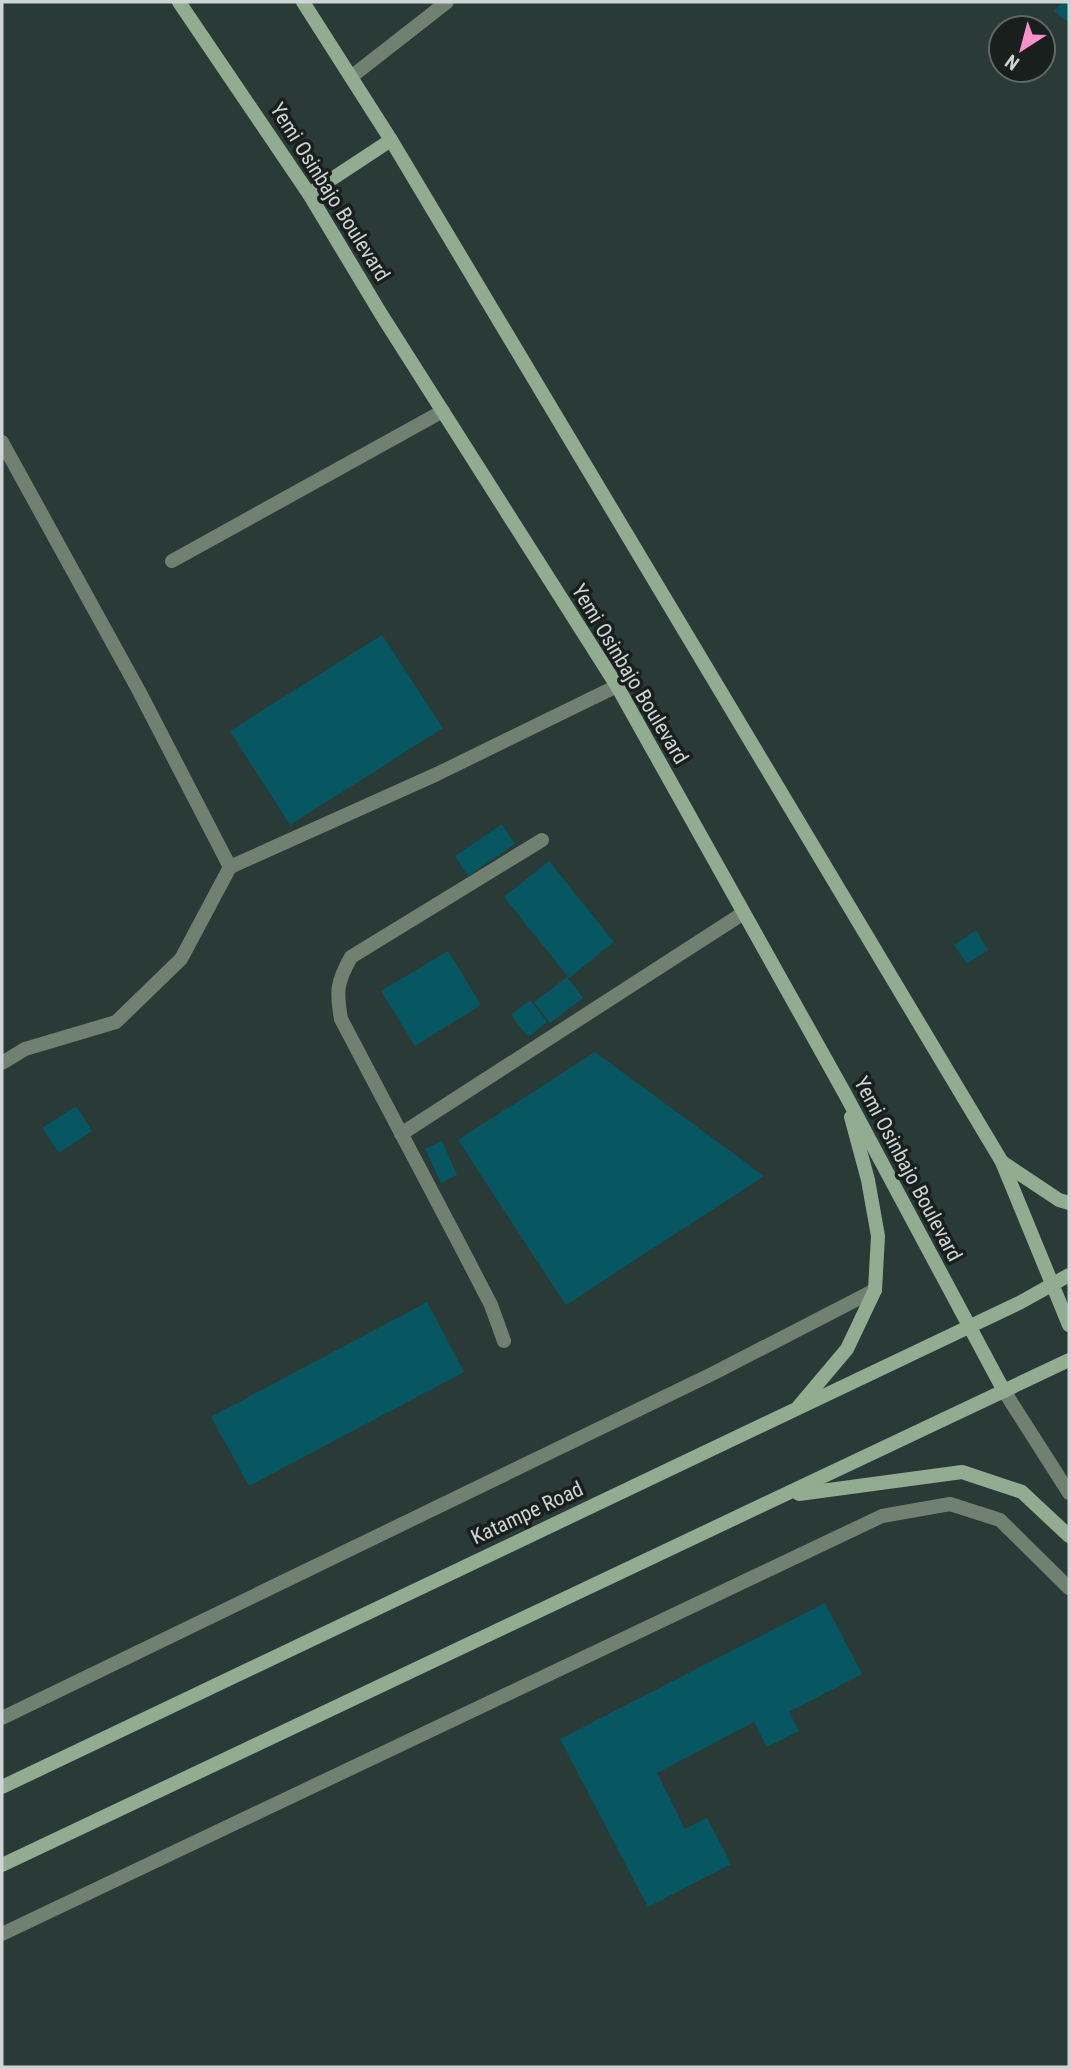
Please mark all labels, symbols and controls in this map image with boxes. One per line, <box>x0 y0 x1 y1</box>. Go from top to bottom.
north arrow <box>987 14 1057 84</box>
text: N <box>1001 50 1024 75</box>
street label: Yemi Osinbajo Boulevard <box>265 98 395 286</box>
street label: Yemi Osinbajo Boulevard <box>567 580 693 768</box>
street label: Yemi Osinbajo Boulevard <box>849 1073 967 1265</box>
street label: Katampe Road <box>467 1477 587 1549</box>

